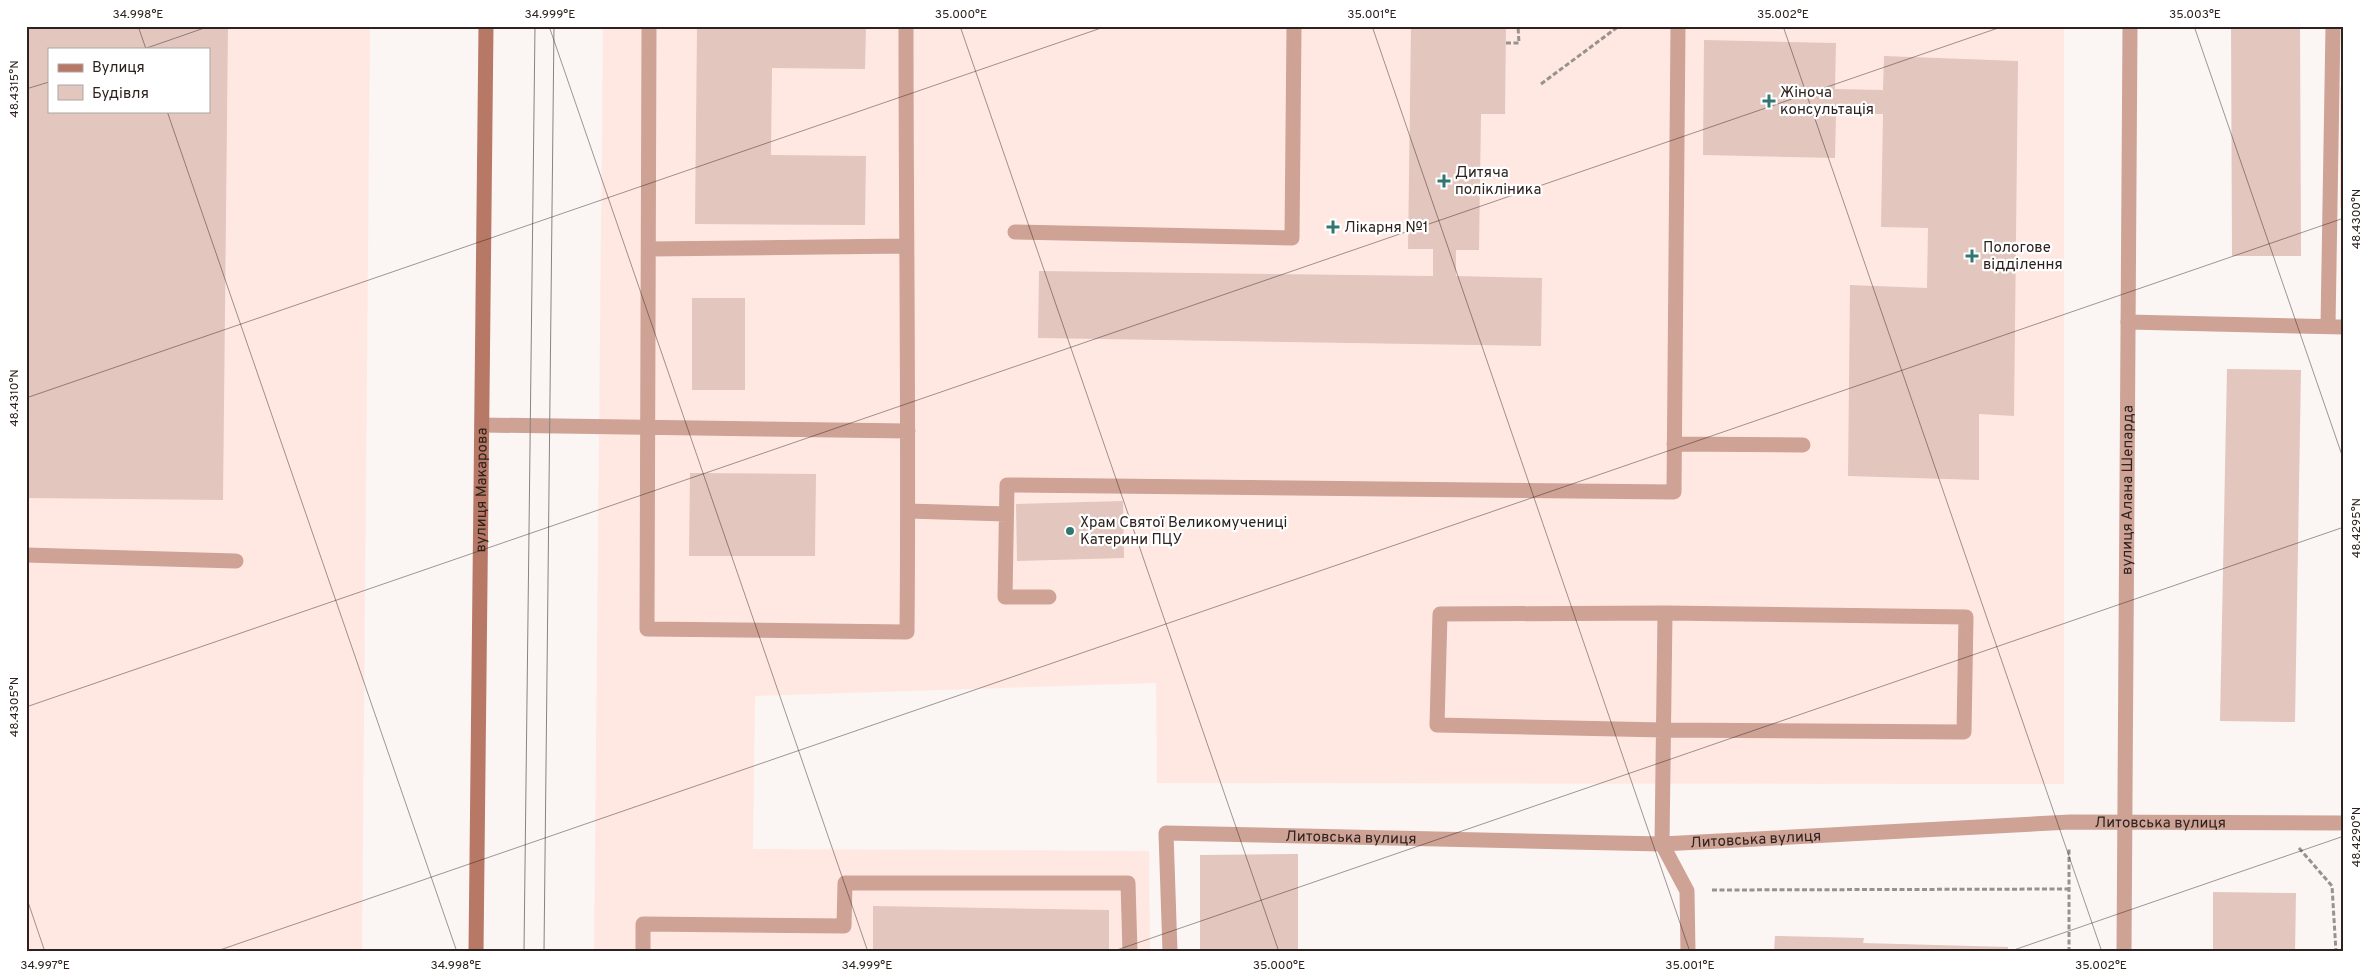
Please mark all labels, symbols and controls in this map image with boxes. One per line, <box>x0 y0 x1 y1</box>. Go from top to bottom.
text: 34.998°E <box>112 7 164 23</box>
text: 34.999°E <box>525 7 575 23</box>
text: 35.000°E <box>935 7 987 23</box>
text: 35.001°E <box>1347 7 1397 23</box>
text: 35.002°E <box>1757 7 1809 23</box>
text: 35.003°E <box>2169 7 2221 23</box>
legend <box>48 48 210 112</box>
text: Вулиця <box>92 59 145 78</box>
text: 48.4315°N <box>7 60 23 118</box>
place label: Жіноча консультація <box>1780 84 1874 120</box>
text: Будівля <box>92 85 149 104</box>
marker: Жіноча консультація <box>1762 94 1776 108</box>
place label: Дитяча полікліника <box>1455 164 1541 200</box>
marker: Дитяча полікліника <box>1437 174 1451 188</box>
text: 48.4300°N <box>2349 189 2365 249</box>
place label: Лікарня №1 <box>1344 219 1428 238</box>
marker: Лікарня №1 <box>1326 220 1340 234</box>
place label: Пологове відділення <box>1983 239 2063 275</box>
marker: Пологове відділення <box>1965 249 1979 263</box>
text: 48.4310°N <box>7 369 23 427</box>
street label: вулиця Алана Шепарда <box>2118 405 2139 575</box>
street label: вулиця Макарова <box>472 428 493 553</box>
text: 48.4295°N <box>2349 498 2365 558</box>
place label: Храм Святої Великомучениці Катерини ПЦУ <box>1080 514 1287 550</box>
marker: Храм Святої Великомучениці Катерини ПЦУ <box>1064 525 1076 537</box>
text: 48.4305°N <box>7 677 23 737</box>
text: 48.4290°N <box>2349 807 2365 867</box>
street label: Литовська вулиця <box>2094 814 2226 834</box>
street label: Литовська вулиця <box>1690 827 1822 853</box>
street label: Литовська вулиця <box>1285 828 1417 850</box>
text: 34.997°E <box>20 958 70 974</box>
text: 34.998°E <box>430 958 482 974</box>
text: 34.999°E <box>842 958 892 974</box>
text: 35.000°E <box>1253 958 1305 974</box>
text: 35.001°E <box>1665 958 1715 974</box>
text: 35.002°E <box>2075 958 2127 974</box>

